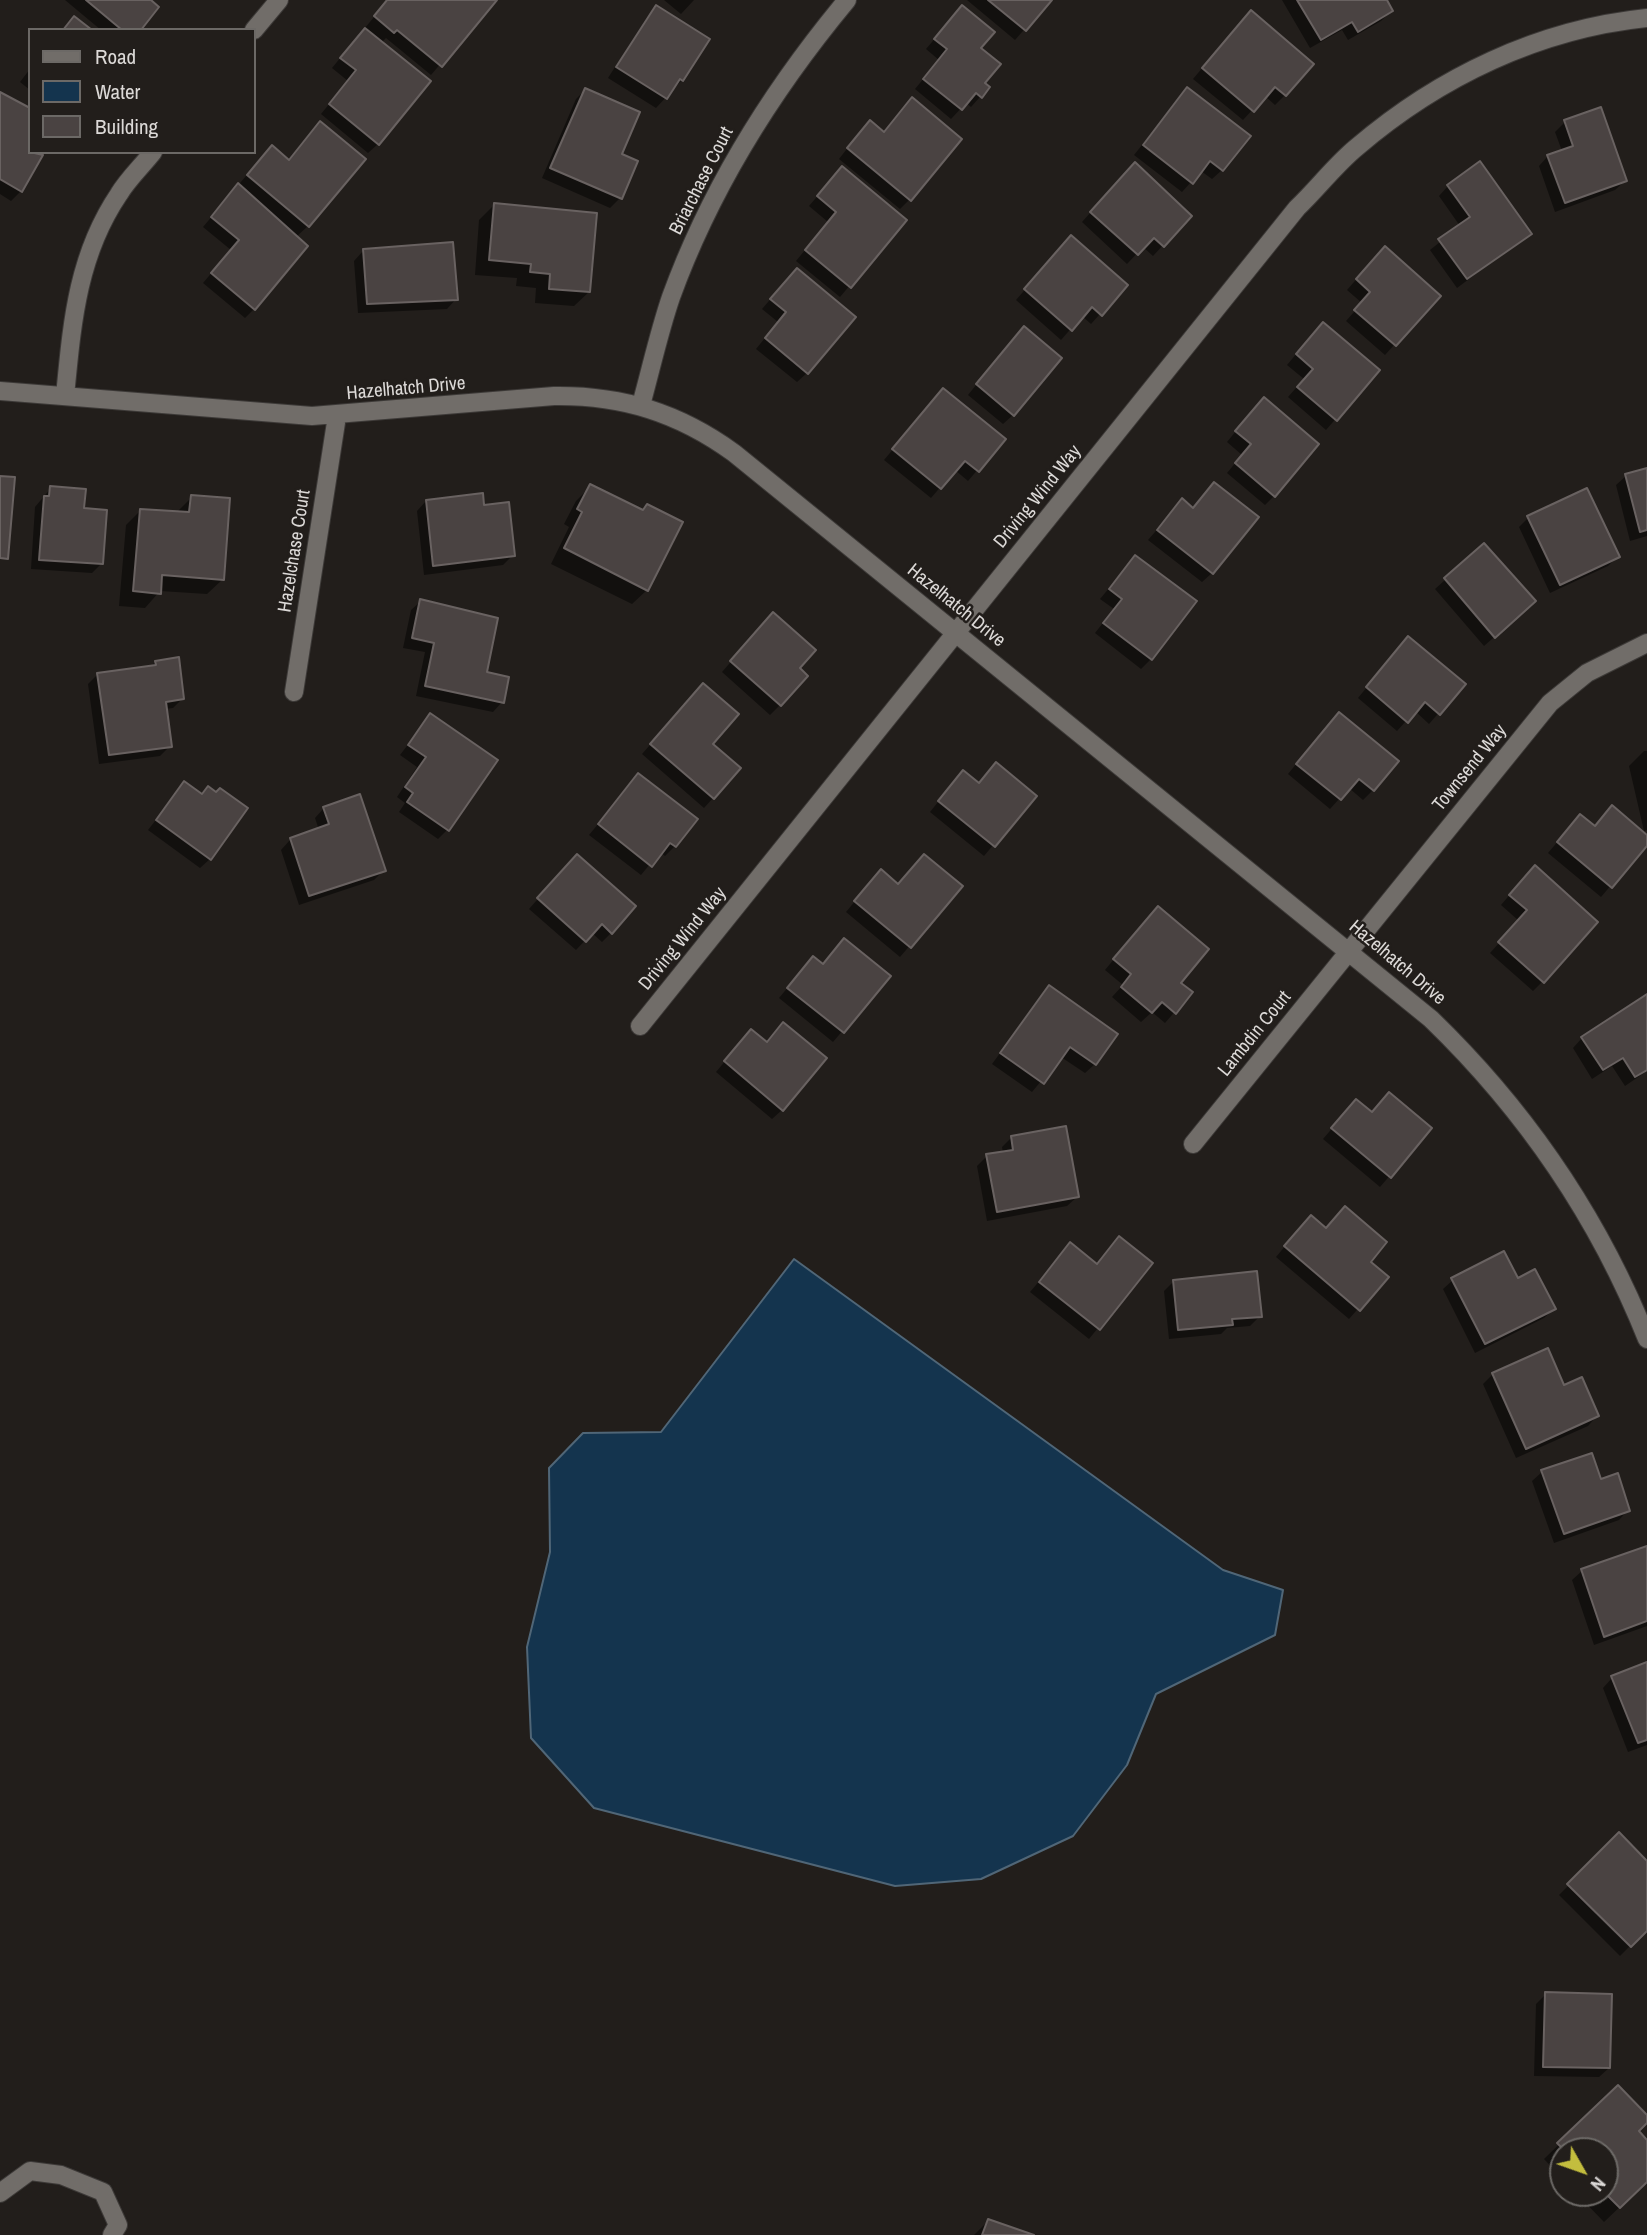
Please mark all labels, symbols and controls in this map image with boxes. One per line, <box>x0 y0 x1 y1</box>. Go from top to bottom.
legend <box>28 28 256 154</box>
text: Road <box>95 42 136 71</box>
text: Water <box>95 77 140 106</box>
text: Building <box>95 112 158 141</box>
street label: Briarchase Court <box>665 123 739 239</box>
street label: Hazelhatch Drive <box>345 372 467 406</box>
street label: Driving Wind Way <box>990 441 1086 553</box>
street label: Hazelchase Court <box>274 488 316 614</box>
street label: Hazelhatch Drive <box>902 560 1010 652</box>
street label: Townsend Way <box>1428 720 1512 816</box>
street label: Driving Wind Way <box>635 883 731 995</box>
street label: Hazelhatch Drive <box>1344 916 1450 1010</box>
street label: Lambdin Court <box>1214 987 1296 1081</box>
north arrow <box>1549 2137 1619 2207</box>
text: N <box>1585 2172 1612 2197</box>

